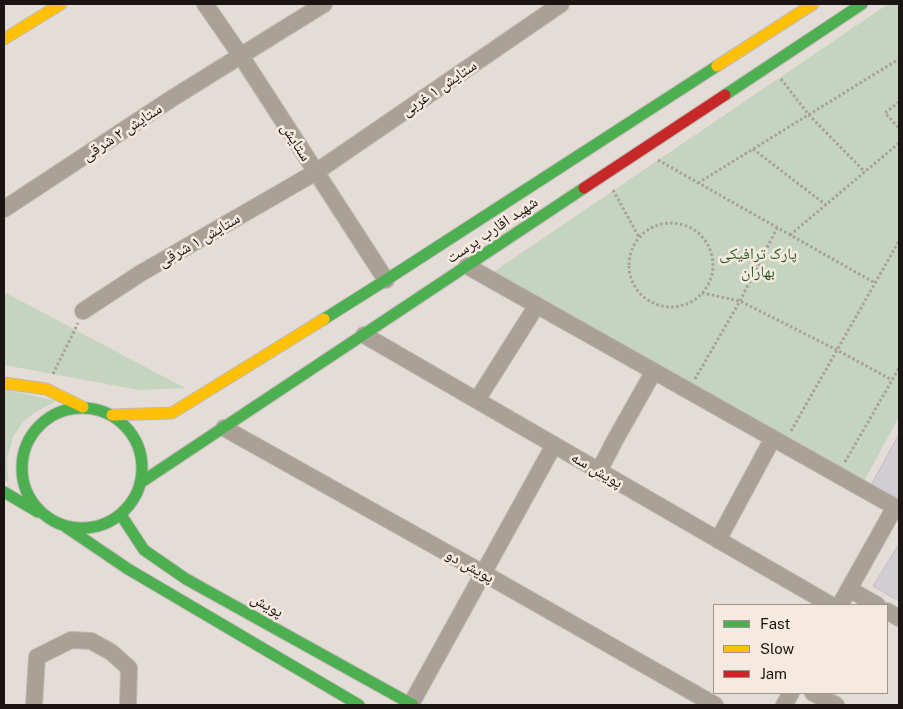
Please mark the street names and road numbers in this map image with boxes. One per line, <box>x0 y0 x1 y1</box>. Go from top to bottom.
street label: ستایش ۱ غربی <box>398 56 480 120</box>
street label: ستایش ۲ شرقی <box>78 99 166 165</box>
street label: ستایش <box>276 119 316 165</box>
street label: شهید اقارب پرست <box>443 192 541 268</box>
street label: ستایش ۱ شرقی <box>154 209 244 271</box>
street label: پویش سه <box>568 448 626 492</box>
street label: پویش دو <box>442 545 498 587</box>
street label: پویش <box>247 588 287 622</box>

